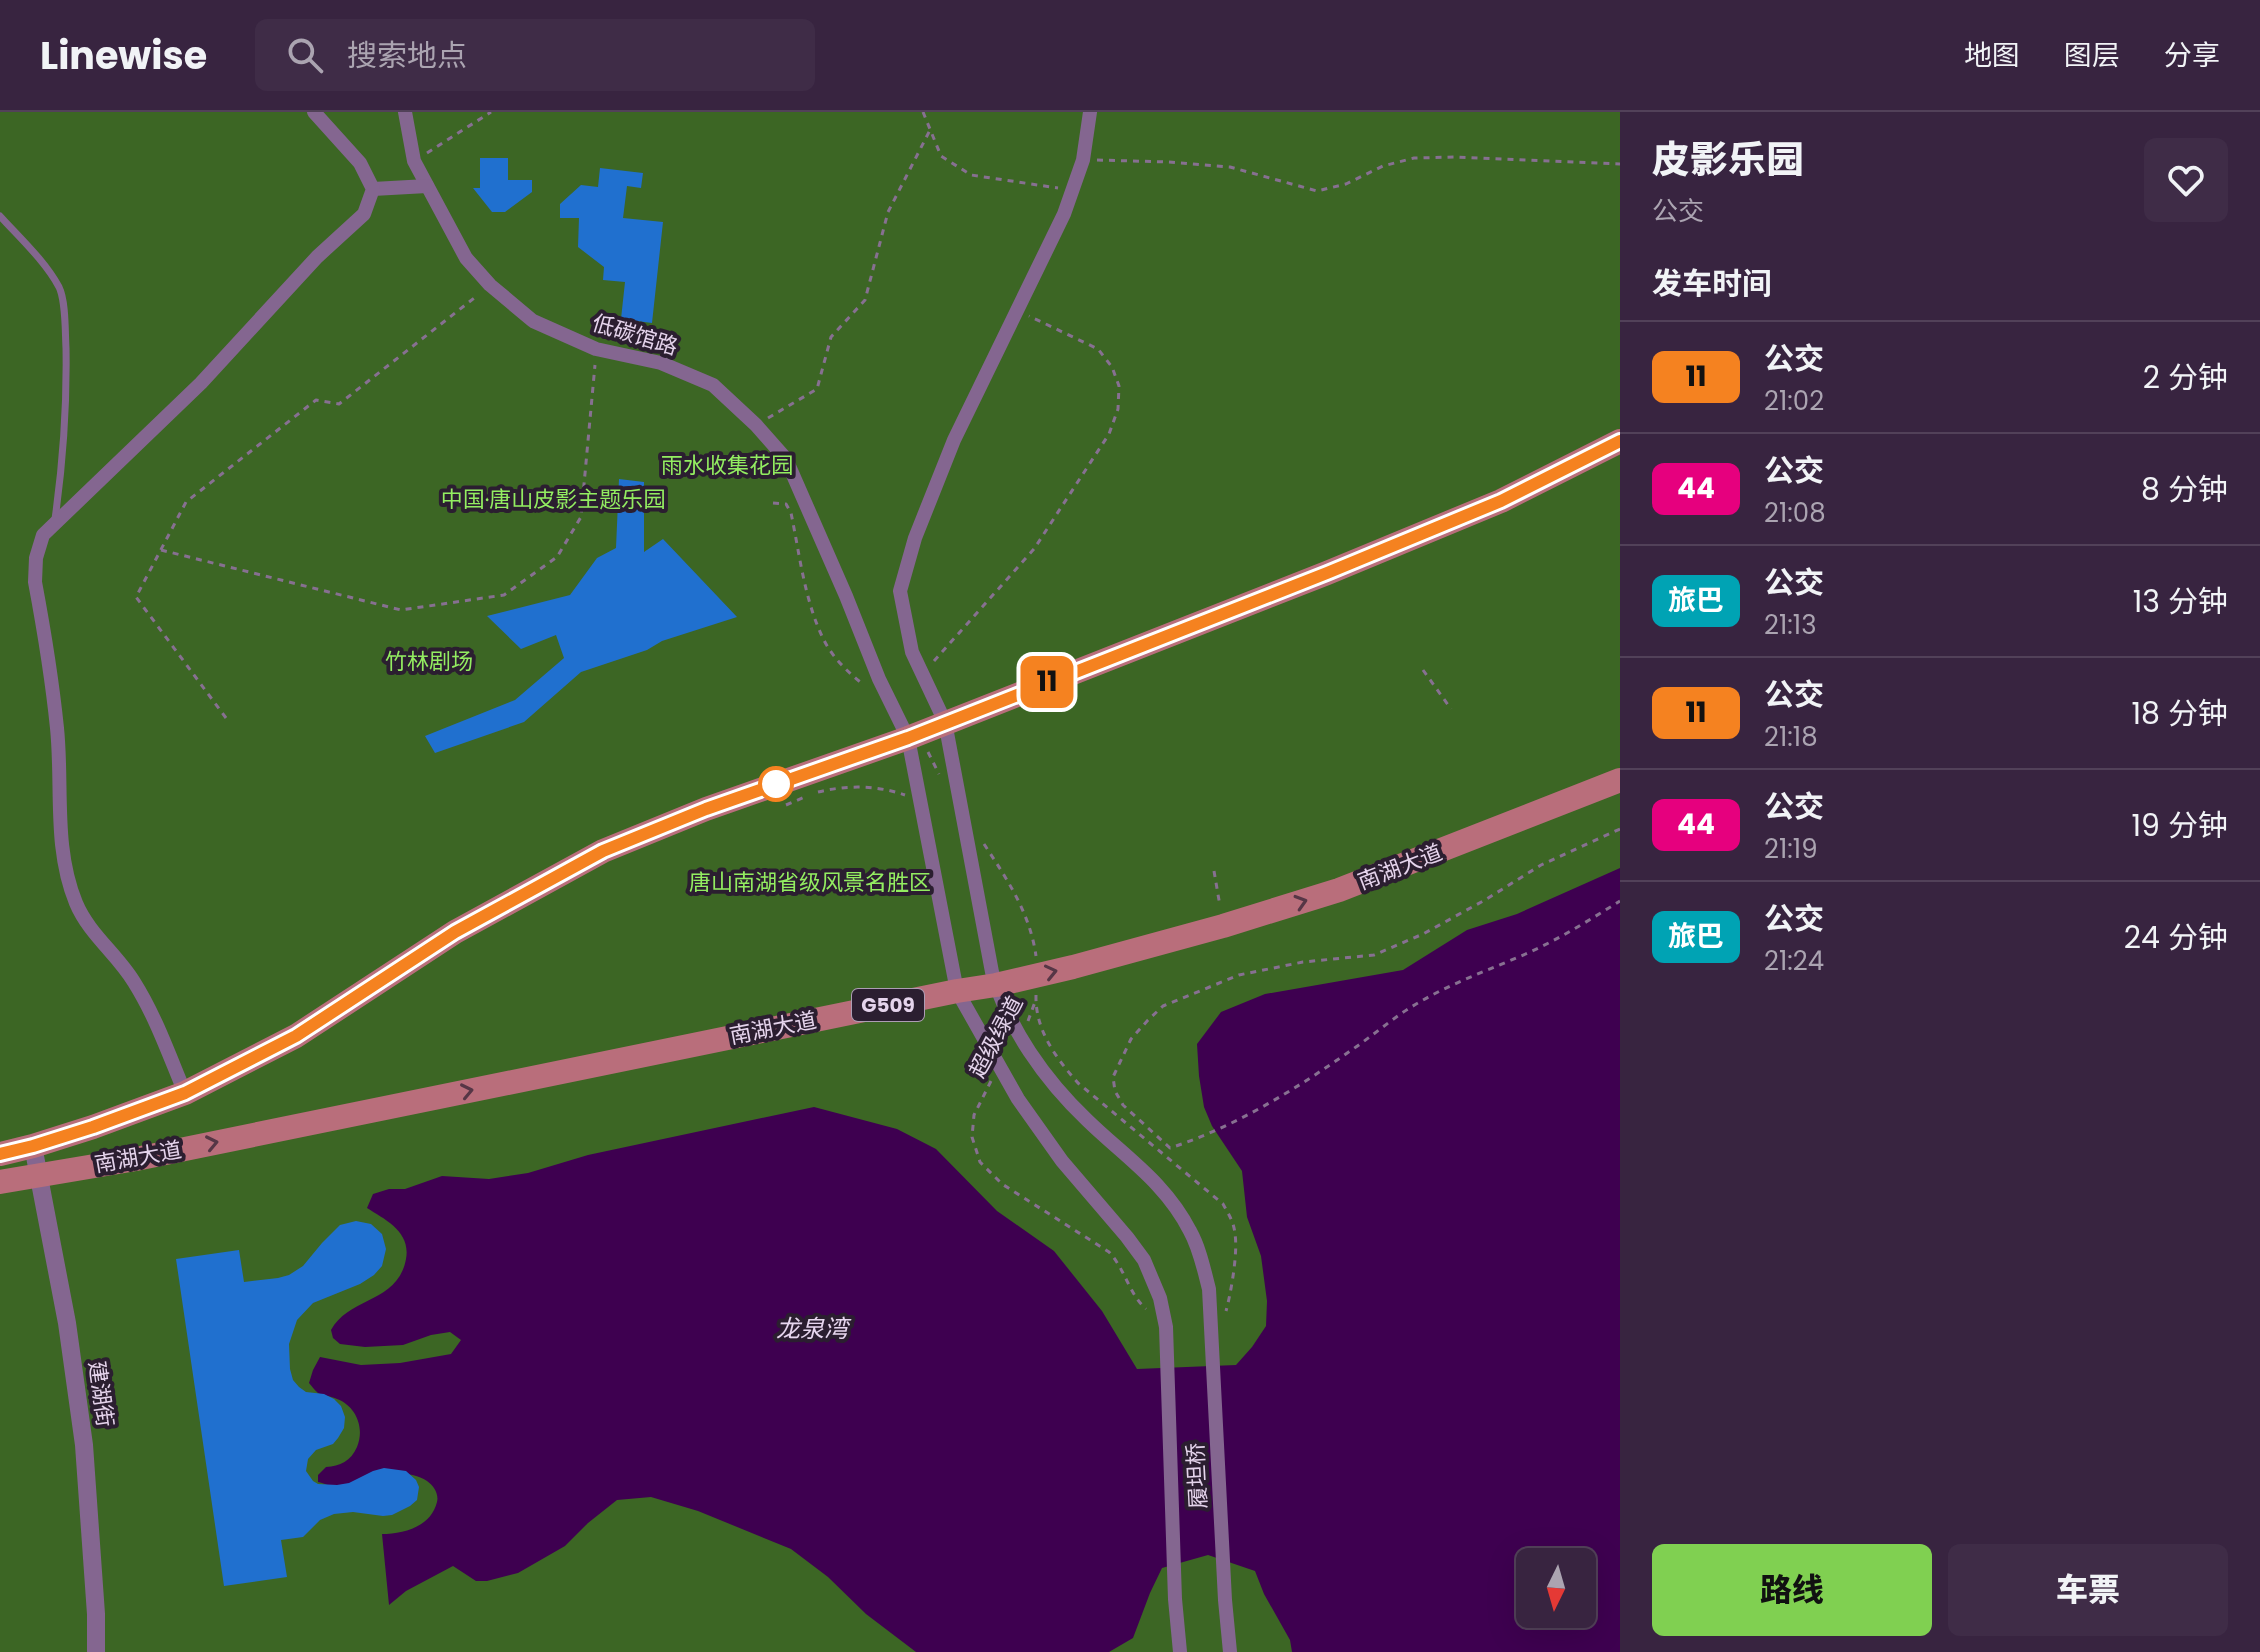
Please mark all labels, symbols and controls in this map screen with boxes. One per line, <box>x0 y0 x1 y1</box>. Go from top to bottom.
search box <box>255 19 815 91</box>
text: Linewise <box>40 29 207 82</box>
icon: search <box>283 33 327 77</box>
text: 搜索地点 <box>347 34 467 77</box>
text: 地图 <box>1964 36 2020 75</box>
text: 图层 <box>2064 36 2120 75</box>
text: 分享 <box>2164 36 2220 75</box>
text: 皮影乐园 <box>1652 133 1804 186</box>
button: heart <box>2144 138 2228 222</box>
text: 公交 <box>1652 193 1704 229</box>
text: 发车时间 <box>1652 262 1772 305</box>
street label: 低碳馆路 <box>588 307 682 363</box>
text: 公交 <box>1764 337 1824 380</box>
text: 2 分钟 <box>2143 356 2228 399</box>
text: 11 <box>1685 357 1707 396</box>
text: 21:02 <box>1764 383 1824 419</box>
text: 公交 <box>1764 449 1824 492</box>
park label: 雨水收集花园 <box>661 450 793 481</box>
text: 8 分钟 <box>2141 468 2228 511</box>
text: 44 <box>1677 469 1715 508</box>
park label: 中国·唐山皮影主题乐园 <box>441 484 665 515</box>
text: 21:08 <box>1764 495 1826 531</box>
text: 公交 <box>1764 561 1824 604</box>
text: 13 分钟 <box>2133 580 2228 623</box>
text: 旅巴 <box>1668 581 1724 620</box>
text: 21:13 <box>1764 607 1816 643</box>
park label: 竹林剧场 <box>385 646 473 677</box>
line badge: 11 <box>1011 656 1083 708</box>
text: 11 <box>1036 662 1058 701</box>
text: 公交 <box>1764 673 1824 716</box>
text: 18 分钟 <box>2131 692 2228 735</box>
text: 11 <box>1685 693 1707 732</box>
text: 21:18 <box>1764 719 1818 755</box>
unlabelled marker <box>759 767 793 801</box>
text: 公交 <box>1764 785 1824 828</box>
text: 19 分钟 <box>2131 804 2228 847</box>
text: 44 <box>1677 805 1715 844</box>
text: 21:19 <box>1764 831 1818 867</box>
street label: 南湖大道 <box>1353 837 1447 897</box>
park label: 唐山南湖省级风景名胜区 <box>689 867 931 898</box>
one-way arrow <box>1294 895 1308 911</box>
text: 公交 <box>1764 897 1824 940</box>
text: 24 分钟 <box>2124 916 2228 959</box>
text: 旅巴 <box>1668 917 1724 956</box>
text: 21:24 <box>1764 943 1824 979</box>
one-way arrow <box>1044 964 1057 981</box>
road number: G509 <box>852 989 924 1021</box>
street label: 超级绿道 <box>962 991 1030 1083</box>
street label: 南湖大道 <box>727 1004 819 1052</box>
one-way arrow <box>460 1083 474 1100</box>
street label: 南湖大道 <box>92 1134 184 1180</box>
one-way arrow <box>205 1135 219 1152</box>
water label: 龙泉湾 <box>776 1312 852 1345</box>
street label: 建湖街 <box>81 1359 121 1429</box>
street label: 履坦桥 <box>1180 1442 1214 1510</box>
button: 路线 <box>1652 1544 1932 1636</box>
button: 车票 <box>1948 1544 2228 1636</box>
north arrow <box>1516 1548 1596 1628</box>
map controls <box>1516 1548 1596 1628</box>

